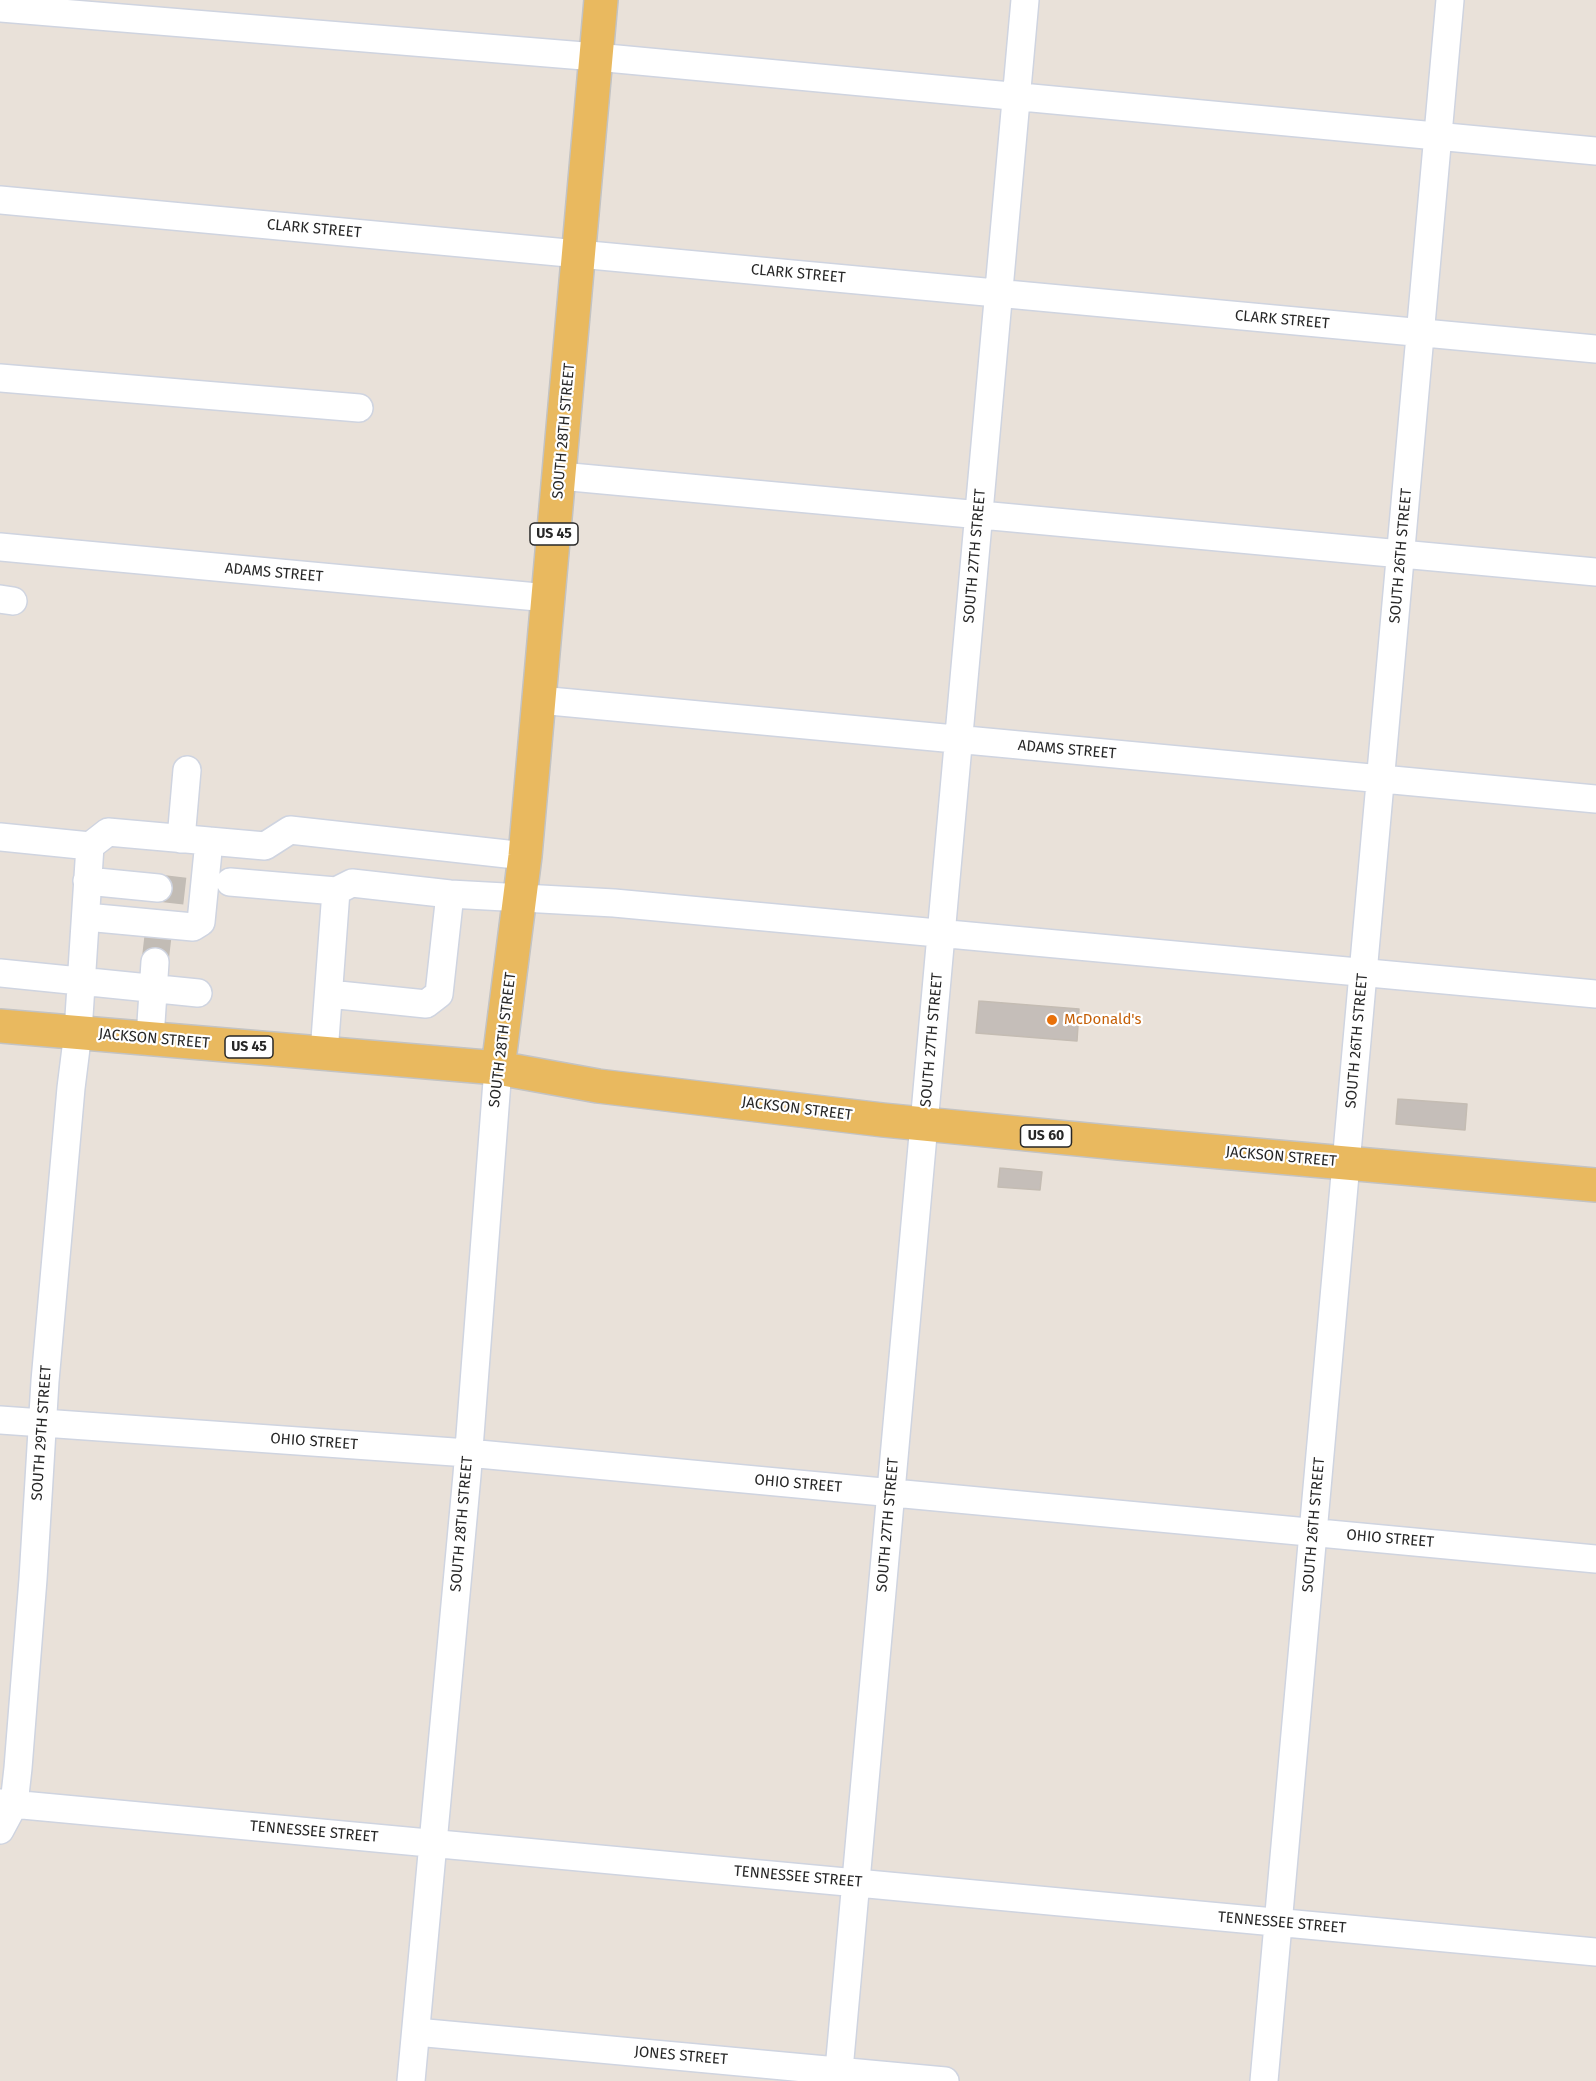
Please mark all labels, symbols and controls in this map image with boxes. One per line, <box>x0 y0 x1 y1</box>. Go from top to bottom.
street label: CLARK STREET <box>266 216 362 242</box>
street label: CLARK STREET <box>750 261 846 287</box>
street label: CLARK STREET <box>1234 307 1330 333</box>
street label: SOUTH 28TH STREET <box>549 362 579 500</box>
street label: SOUTH 27TH STREET <box>960 488 990 624</box>
street label: SOUTH 26TH STREET <box>1386 488 1416 624</box>
road number: US 45 <box>530 523 578 545</box>
street label: ADAMS STREET <box>224 560 324 586</box>
street label: ADAMS STREET <box>1017 737 1117 763</box>
street label: SOUTH 28TH STREET <box>486 971 520 1109</box>
street label: SOUTH 27TH STREET <box>917 972 947 1108</box>
street label: SOUTH 26TH STREET <box>1342 973 1372 1109</box>
place label: McDonald's <box>1064 1011 1141 1029</box>
marker: McDonald's <box>1045 1013 1059 1027</box>
street label: JACKSON STREET <box>98 1025 210 1053</box>
road number: US 45 <box>225 1036 273 1058</box>
street label: JACKSON STREET <box>741 1093 853 1125</box>
road number: US 60 <box>1020 1125 1072 1147</box>
street label: JACKSON STREET <box>1225 1143 1337 1171</box>
street label: SOUTH 29TH STREET <box>28 1365 56 1501</box>
street label: OHIO STREET <box>270 1430 358 1454</box>
street label: SOUTH 28TH STREET <box>447 1455 477 1593</box>
street label: SOUTH 27TH STREET <box>873 1457 903 1593</box>
street label: SOUTH 26TH STREET <box>1299 1457 1329 1593</box>
street label: OHIO STREET <box>753 1471 843 1497</box>
street label: OHIO STREET <box>1345 1526 1435 1552</box>
street label: TENNESSEE STREET <box>249 1817 379 1847</box>
street label: TENNESSEE STREET <box>733 1862 863 1892</box>
street label: TENNESSEE STREET <box>1217 1908 1347 1938</box>
street label: JONES STREET <box>634 2043 728 2069</box>

